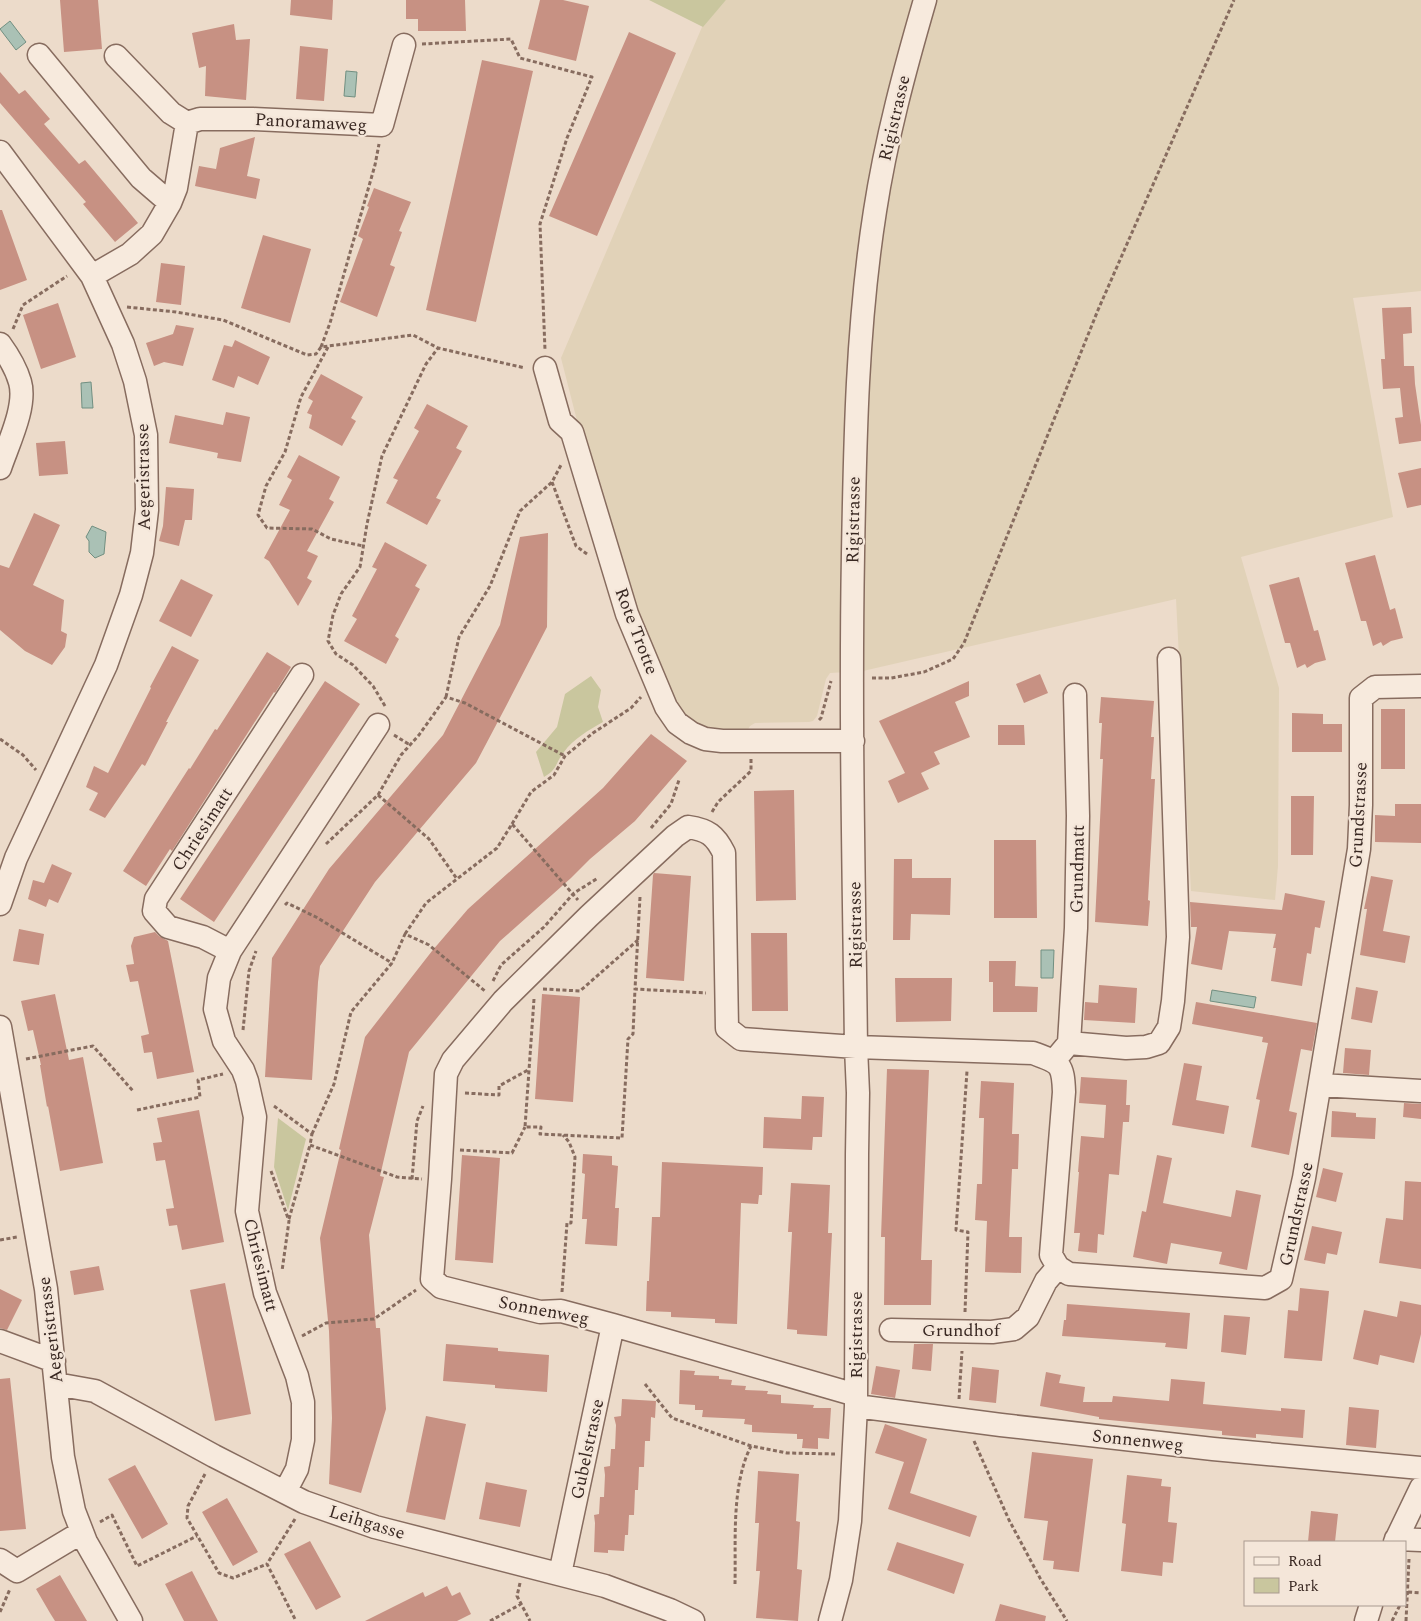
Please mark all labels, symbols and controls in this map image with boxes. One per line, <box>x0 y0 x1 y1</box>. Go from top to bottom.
street label: Rigistrasse <box>872 73 917 164</box>
street label: Panoramaweg <box>254 106 368 139</box>
street label: Aegeristrasse <box>129 423 158 531</box>
street label: Rigistrasse <box>839 476 868 564</box>
street label: Rote Trotte <box>608 584 665 679</box>
street label: Grundstrasse <box>1342 761 1375 869</box>
street label: Chriesimatt <box>165 782 240 877</box>
street label: Grundmatt <box>1063 825 1092 914</box>
street label: Rigistrasse <box>841 881 870 969</box>
street label: Grundstrasse <box>1272 1159 1321 1269</box>
street label: Chriesimatt <box>236 1216 285 1315</box>
street label: Aegeristrasse <box>31 1275 70 1385</box>
street label: Sonnenweg <box>496 1288 591 1332</box>
street label: Rigistrasse <box>843 1291 870 1379</box>
street label: Grundhof <box>922 1317 1002 1344</box>
street label: Gubelstrasse <box>564 1396 611 1502</box>
street label: Sonnenweg <box>1091 1422 1185 1459</box>
street label: Leihgasse <box>325 1498 408 1547</box>
legend <box>1244 1541 1406 1606</box>
text: Road <box>1288 1550 1322 1573</box>
text: Park <box>1288 1575 1319 1598</box>

